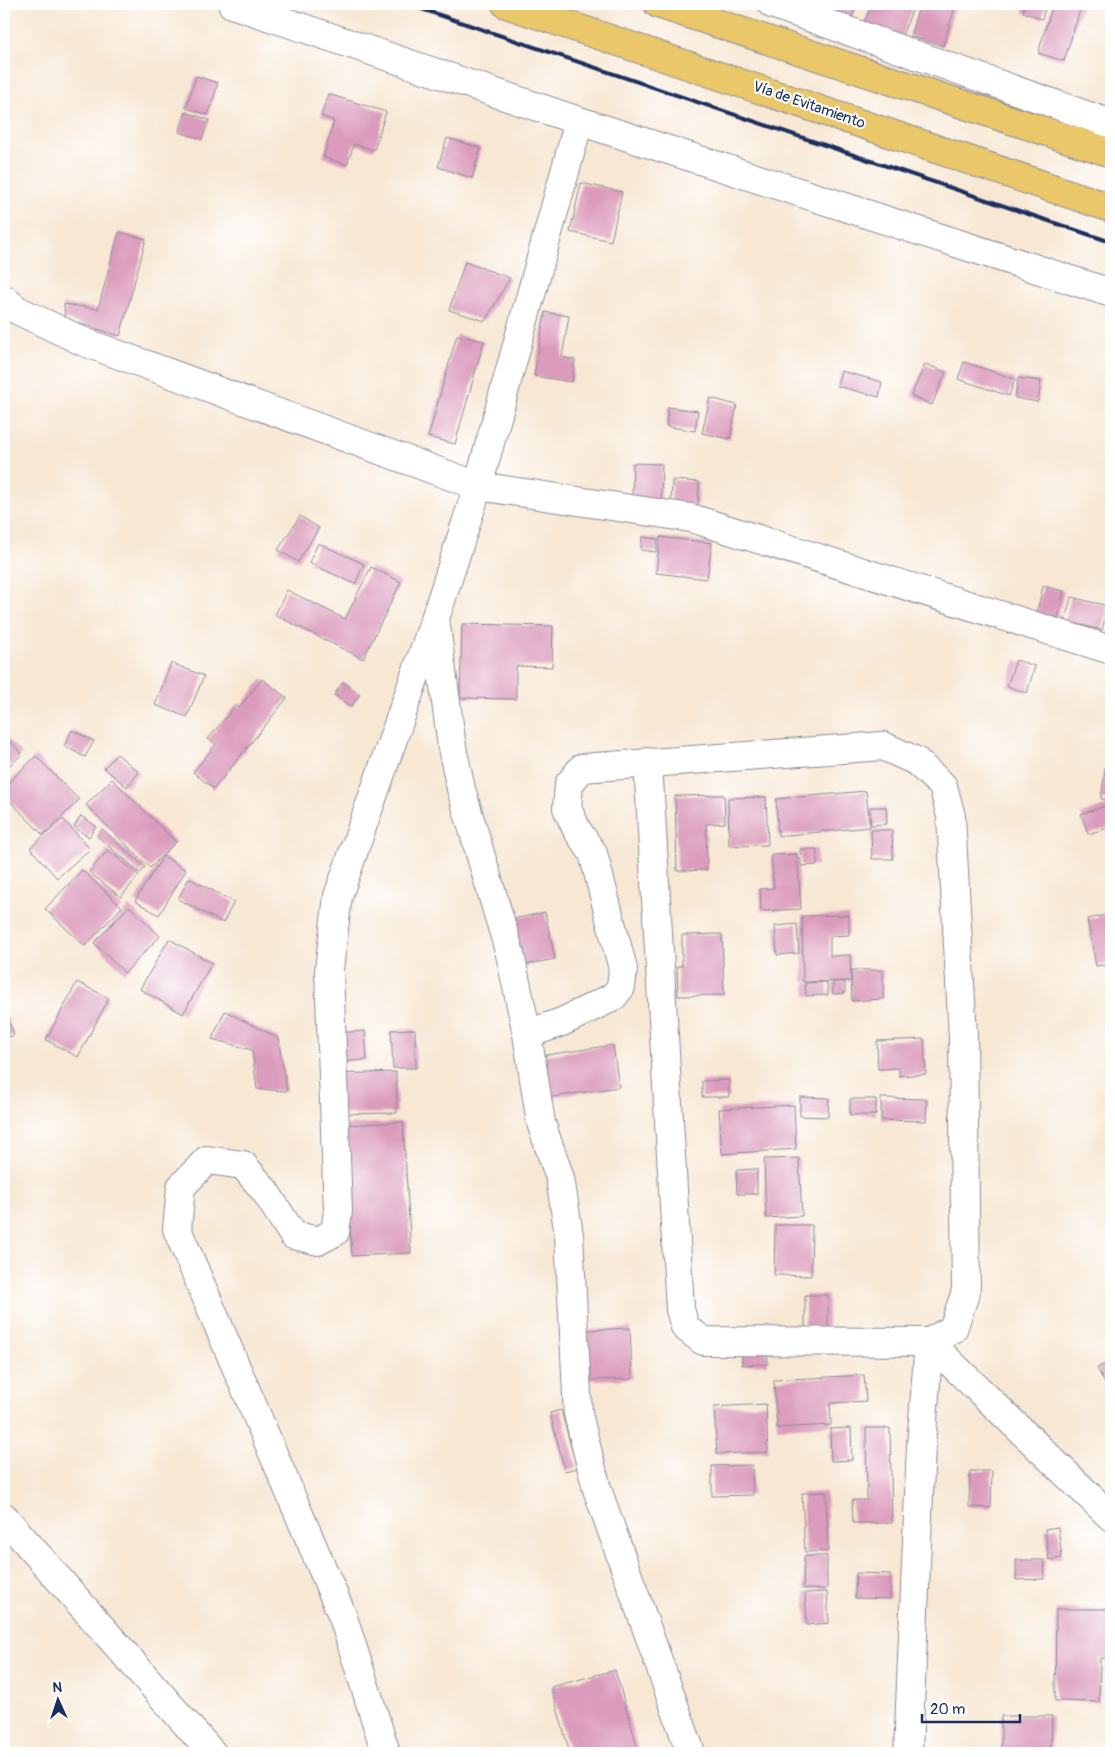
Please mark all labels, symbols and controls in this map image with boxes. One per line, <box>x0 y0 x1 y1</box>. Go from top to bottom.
street label: Vía de Evitamiento <box>750 77 868 133</box>
north arrow <box>32 1674 82 1724</box>
text: N <box>52 1679 63 1696</box>
scale bar <box>922 1692 1020 1724</box>
text: 20 m <box>930 1700 965 1719</box>

